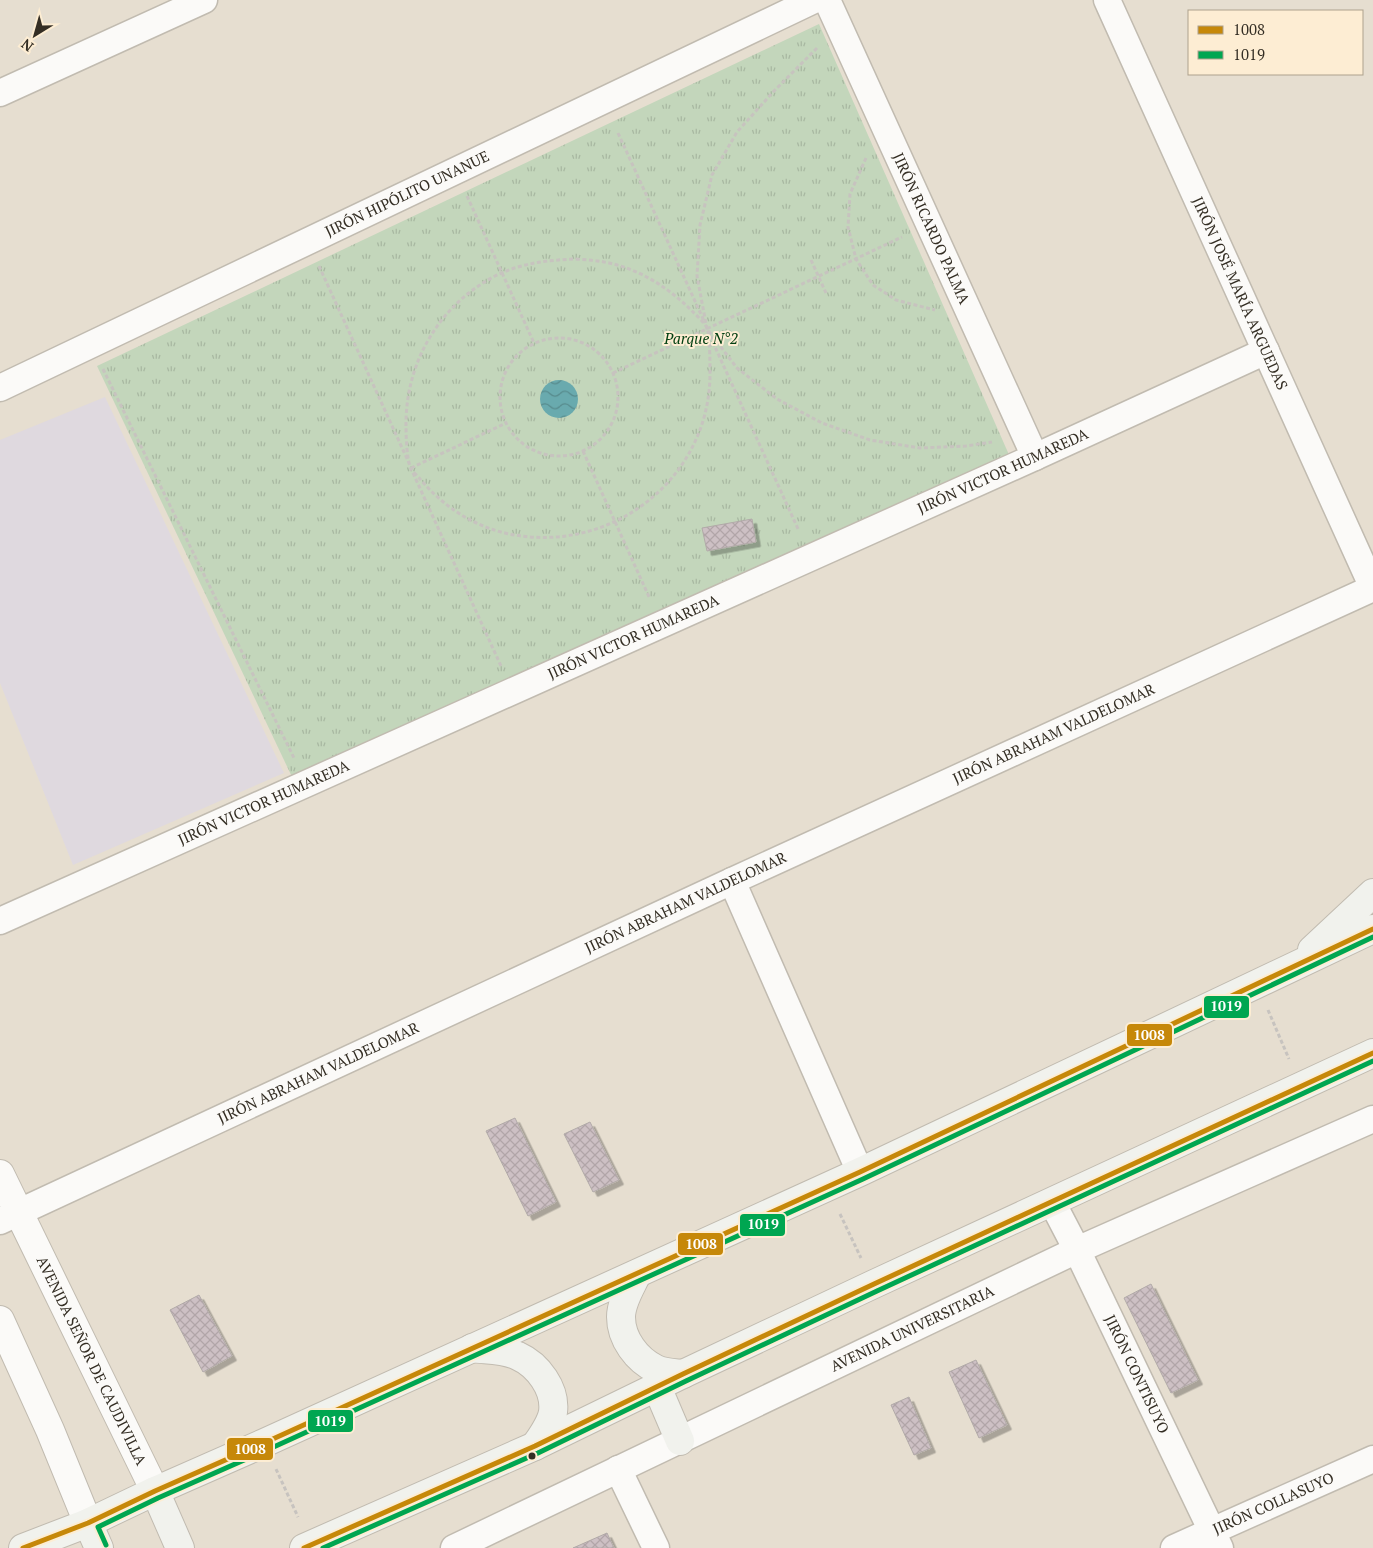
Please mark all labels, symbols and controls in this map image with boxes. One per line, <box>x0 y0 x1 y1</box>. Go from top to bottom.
north arrow <box>10 10 60 60</box>
legend <box>1188 10 1363 75</box>
text: 1008 <box>1233 19 1265 39</box>
text: N <box>17 35 37 57</box>
text: 1019 <box>1233 44 1265 64</box>
street label: JIRÓN HIPÓLITO UNANUE <box>321 145 492 241</box>
street label: JIRÓN RICARDO PALMA <box>889 149 975 308</box>
street label: JIRÓN JOSÉ MARÍA ARGUEDAS <box>1188 193 1293 393</box>
park label: Parque N°2 <box>663 328 738 348</box>
street label: JIRÓN VICTOR HUMAREDA <box>914 423 1092 518</box>
street label: JIRÓN VICTOR HUMAREDA <box>544 589 722 683</box>
street label: JIRÓN ABRAHAM VALDELOMAR <box>949 678 1158 788</box>
street label: JIRÓN VICTOR HUMAREDA <box>175 754 353 849</box>
street label: JIRÓN ABRAHAM VALDELOMAR <box>581 846 790 957</box>
line badge: 1019 <box>1203 995 1250 1019</box>
text: 1019 <box>1210 996 1242 1015</box>
street label: JIRÓN ABRAHAM VALDELOMAR <box>214 1017 422 1128</box>
line badge: 1008 <box>1126 1023 1173 1047</box>
text: 1008 <box>1133 1025 1165 1044</box>
line badge: 1019 <box>739 1213 786 1237</box>
text: 1019 <box>747 1214 779 1233</box>
line badge: 1008 <box>677 1232 724 1256</box>
text: 1008 <box>685 1234 717 1253</box>
street label: AVENIDA SEÑOR DE CAUDIVILLA <box>33 1253 152 1469</box>
street label: AVENIDA UNIVERSITARIA <box>827 1280 998 1376</box>
street label: JIRÓN CONTISUYO <box>1101 1311 1175 1437</box>
line badge: 1019 <box>307 1409 354 1433</box>
text: 1019 <box>314 1411 346 1430</box>
line badge: 1008 <box>226 1437 274 1461</box>
text: 1008 <box>234 1439 266 1458</box>
unlabelled marker <box>527 1451 537 1461</box>
street label: JIRÓN COLLASUYO <box>1209 1467 1337 1538</box>

